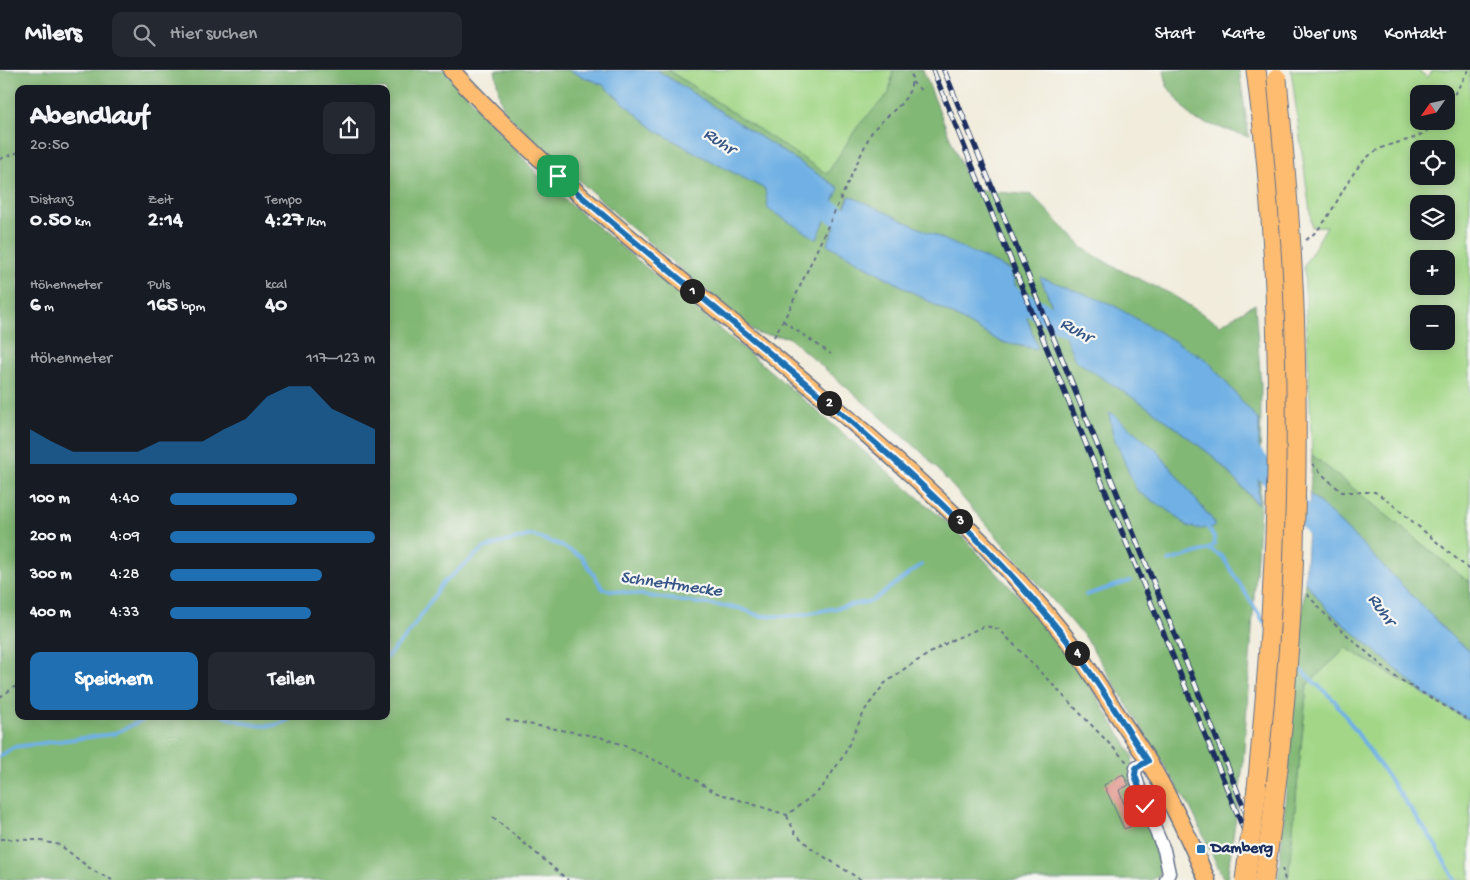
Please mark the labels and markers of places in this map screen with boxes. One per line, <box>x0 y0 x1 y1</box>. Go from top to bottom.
pin <box>537 155 579 197</box>
pin: 1 <box>680 278 704 304</box>
pin: 2 <box>816 390 842 416</box>
pin: 3 <box>948 508 972 534</box>
pin: 4 <box>1064 640 1090 666</box>
pin <box>1124 785 1166 827</box>
place label: Damberg <box>1209 840 1273 859</box>
marker: Damberg <box>1195 843 1207 855</box>

